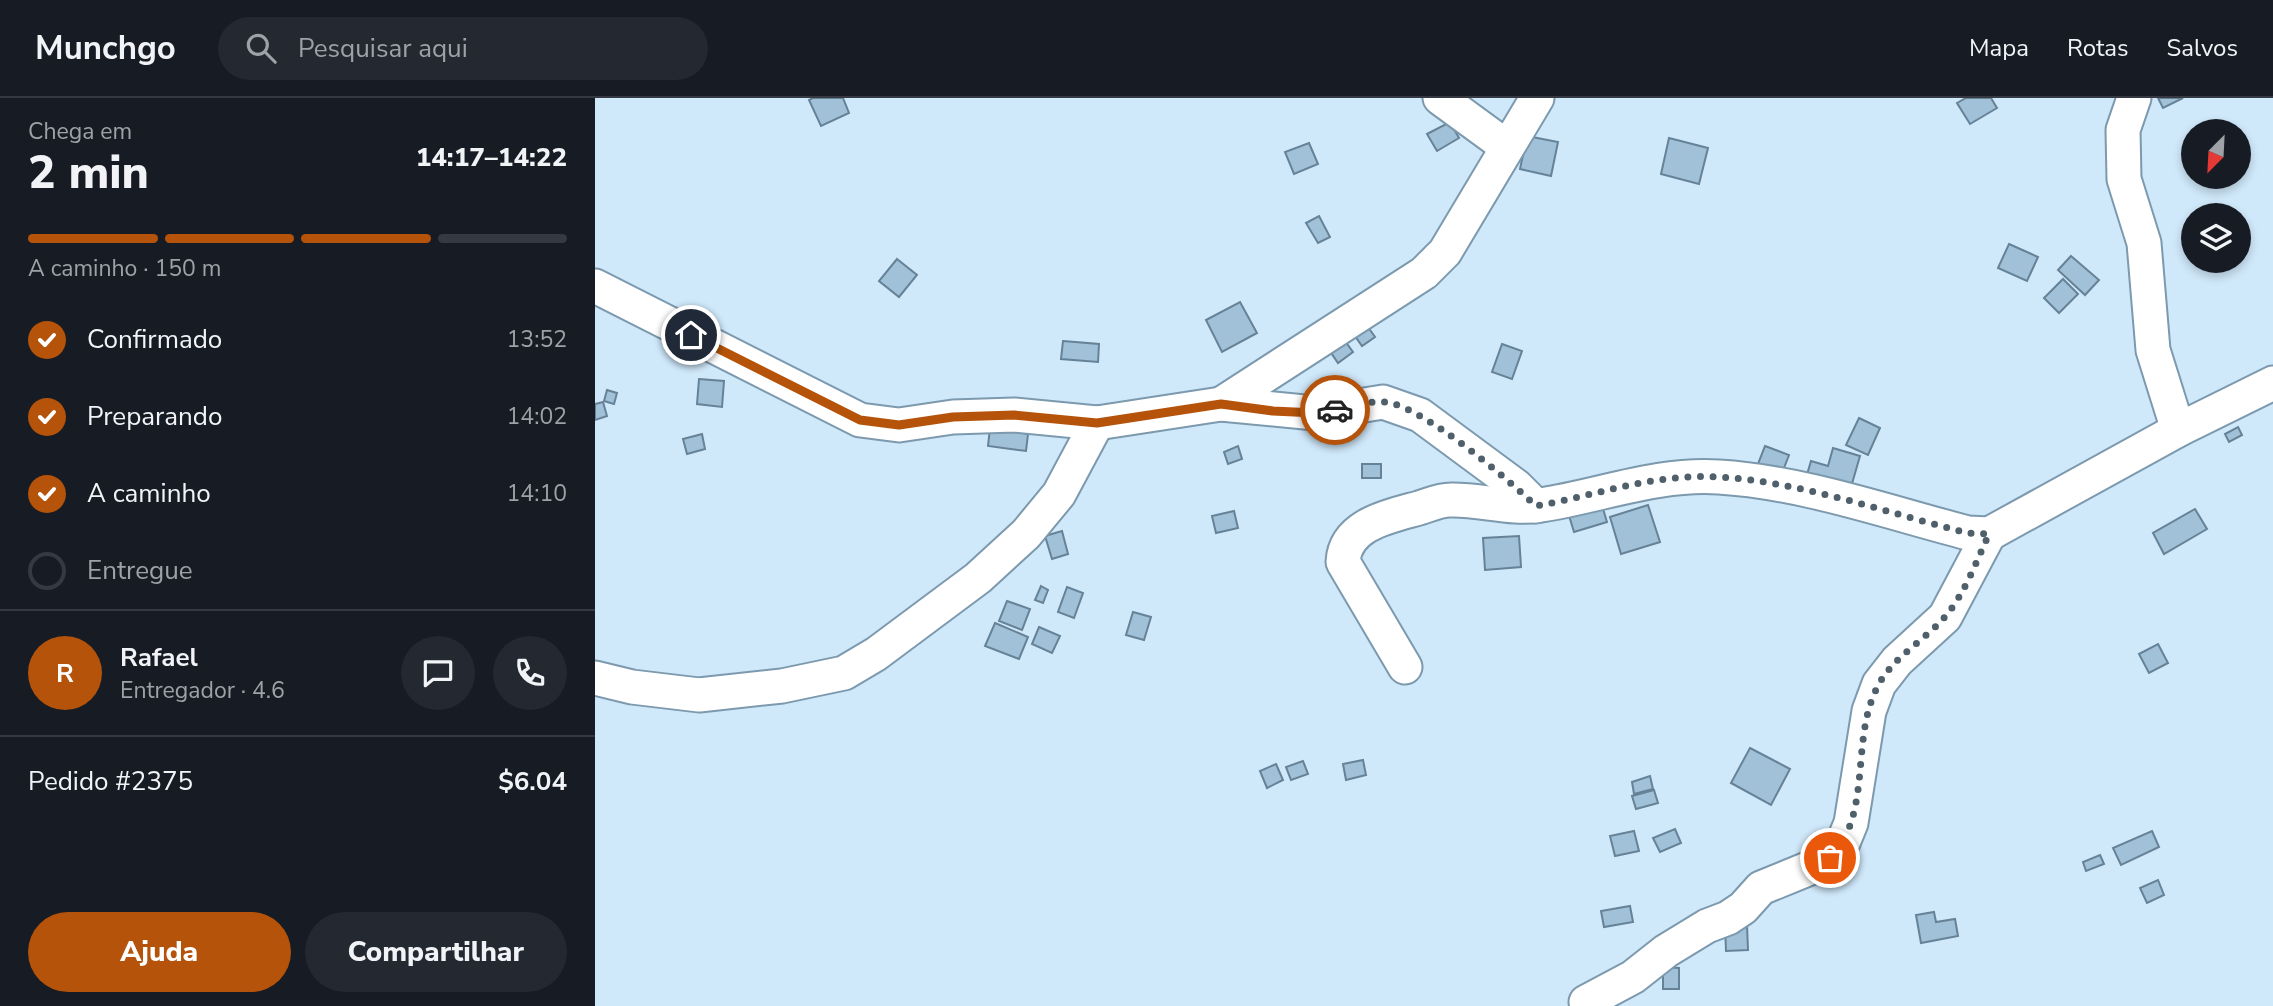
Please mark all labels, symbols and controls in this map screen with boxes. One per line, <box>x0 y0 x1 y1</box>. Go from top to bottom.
search box <box>218 17 708 80</box>
text: Munchgo <box>35 26 176 71</box>
icon: search <box>242 29 280 67</box>
text: Pesquisar aqui <box>298 31 468 66</box>
text: Mapa <box>1969 32 2029 64</box>
text: Rotas <box>2067 32 2129 64</box>
text: Salvos <box>2167 32 2238 64</box>
text: Chega em <box>28 116 132 147</box>
north arrow <box>2181 119 2251 189</box>
map controls <box>2181 119 2251 273</box>
text: 14:17–14:22 <box>416 140 567 175</box>
text: 2 min <box>28 141 149 204</box>
button: layers <box>2181 203 2251 273</box>
text: A caminho · 150 m <box>28 253 221 284</box>
pin <box>661 305 721 365</box>
icon: home <box>672 316 710 354</box>
icon: check <box>28 321 66 359</box>
text: Confirmado <box>87 322 222 357</box>
text: 13:52 <box>507 324 567 355</box>
courier <box>1300 375 1370 445</box>
icon: car <box>1316 391 1354 429</box>
icon: check <box>28 398 66 436</box>
text: Preparando <box>87 399 222 434</box>
text: 14:02 <box>507 401 567 432</box>
icon: check <box>28 475 66 513</box>
text: A caminho <box>87 476 211 511</box>
text: 14:10 <box>507 478 567 509</box>
text: Entregue <box>87 553 193 588</box>
button: chat <box>401 636 475 710</box>
button: phone <box>493 636 567 710</box>
text: Rafael <box>120 640 198 675</box>
text: R <box>56 656 74 691</box>
text: Entregador · 4.6 <box>120 675 285 706</box>
text: Pedido #2375 <box>28 764 193 799</box>
text: $6.04 <box>498 764 567 799</box>
pin <box>1800 828 1860 888</box>
icon: bag <box>1811 839 1849 877</box>
button: Ajuda <box>28 912 291 992</box>
button: Compartilhar <box>305 912 567 992</box>

